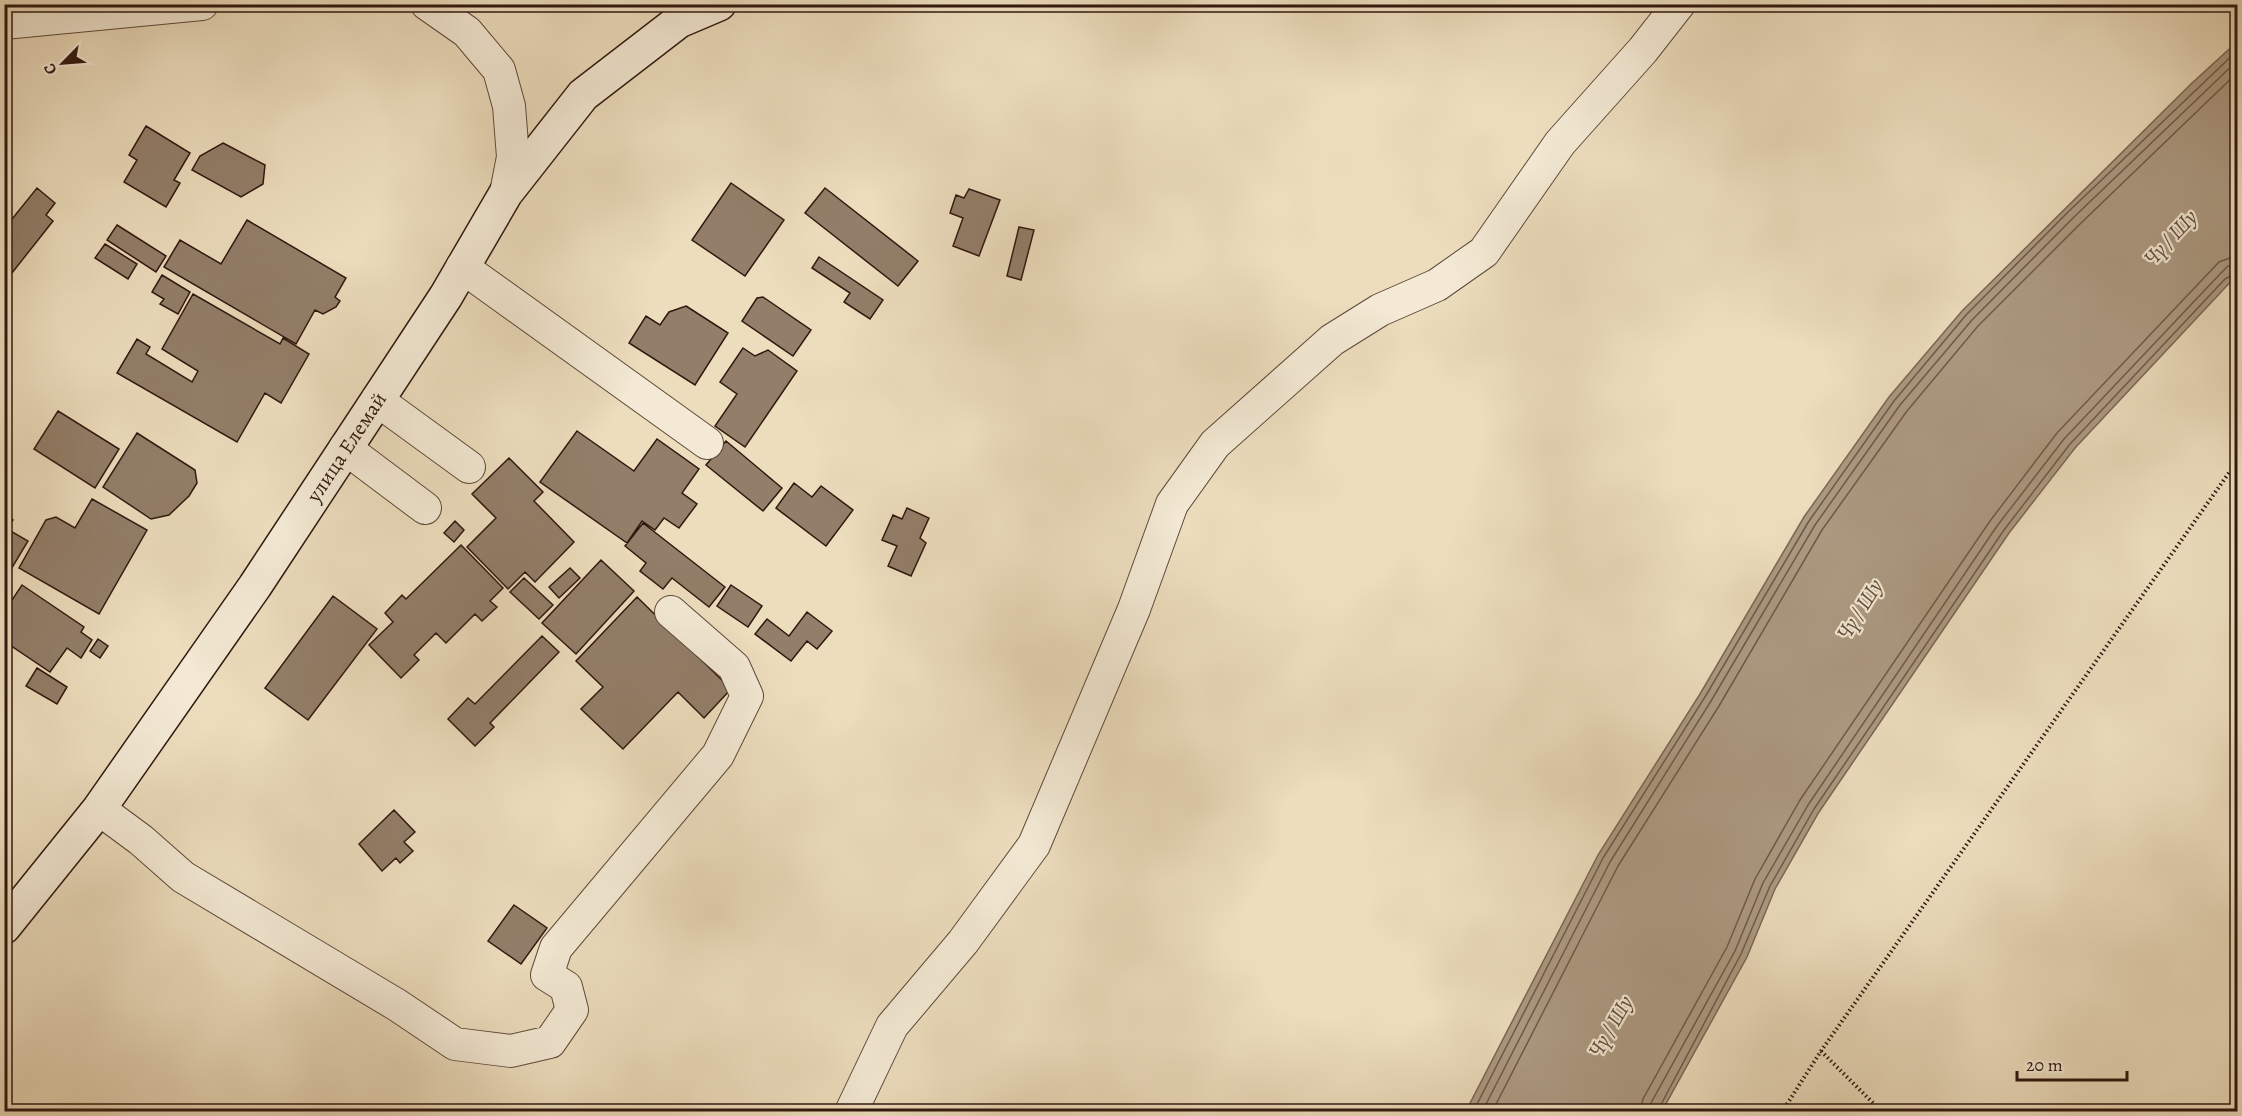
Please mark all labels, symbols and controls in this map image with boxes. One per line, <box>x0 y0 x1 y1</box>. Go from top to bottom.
north arrow <box>33 33 93 93</box>
text: С <box>38 60 62 78</box>
water label: Чү / Шу <box>2137 203 2204 272</box>
street label: улица Елемай <box>300 387 393 508</box>
water label: Чү / Шу <box>1830 573 1890 646</box>
water label: Чү / Шу <box>1581 990 1640 1063</box>
scale bar <box>2017 1044 2126 1082</box>
text: 20 m <box>2026 1053 2063 1077</box>

